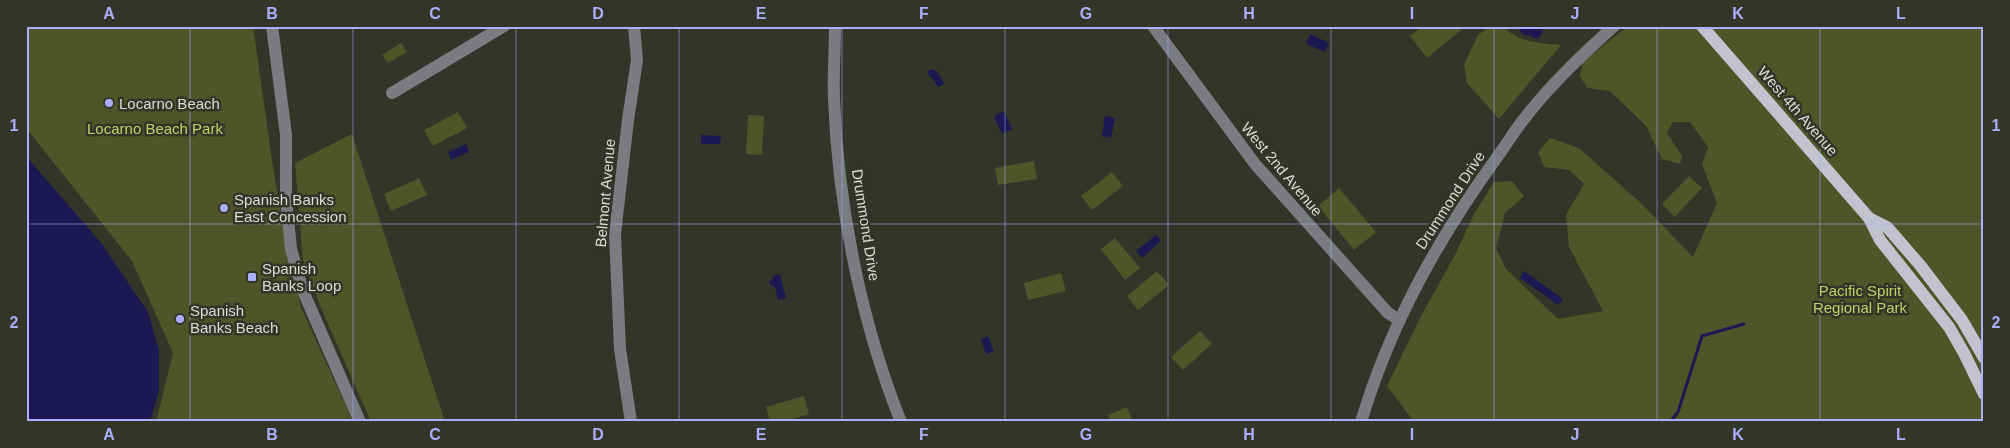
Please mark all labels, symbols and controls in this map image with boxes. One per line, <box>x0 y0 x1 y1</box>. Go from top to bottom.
text: A <box>103 5 115 22</box>
text: B <box>266 5 278 22</box>
text: C <box>429 5 441 22</box>
text: D <box>592 5 604 22</box>
text: E <box>756 5 767 22</box>
text: F <box>919 5 929 22</box>
text: G <box>1080 5 1092 22</box>
text: H <box>1243 5 1255 22</box>
text: I <box>1410 5 1414 22</box>
text: J <box>1571 5 1579 22</box>
text: K <box>1732 5 1744 22</box>
text: L <box>1896 5 1906 22</box>
street label: West 4th Avenue <box>1755 63 1841 159</box>
place label: Locarno Beach <box>119 95 220 112</box>
marker: Locarno Beach <box>103 97 115 109</box>
text: 1 <box>10 117 19 134</box>
text: 1 <box>1992 117 2001 134</box>
street label: West 2nd Avenue <box>1238 119 1326 219</box>
park label: Locarno Beach Park <box>87 120 223 137</box>
street label: Belmont Avenue <box>592 138 618 248</box>
street label: Drummond Drive <box>1412 148 1488 252</box>
street label: Drummond Drive <box>849 168 883 282</box>
place label: Spanish Banks East Concession <box>234 191 347 225</box>
marker: Spanish Banks East Concession <box>218 202 230 214</box>
place label: Spanish Banks Loop <box>262 260 341 294</box>
marker: Spanish Banks Loop <box>246 271 258 283</box>
park label: Pacific Spirit Regional Park <box>1813 282 1908 316</box>
place label: Spanish Banks Beach <box>190 302 278 336</box>
marker: Spanish Banks Beach <box>174 313 186 325</box>
text: 2 <box>10 314 19 331</box>
text: 2 <box>1992 314 2001 331</box>
text: A <box>103 426 115 443</box>
text: B <box>266 426 278 443</box>
text: C <box>429 426 441 443</box>
text: D <box>592 426 604 443</box>
text: E <box>756 426 767 443</box>
text: F <box>919 426 929 443</box>
text: G <box>1080 426 1092 443</box>
text: H <box>1243 426 1255 443</box>
text: I <box>1410 426 1414 443</box>
text: J <box>1571 426 1579 443</box>
text: K <box>1732 426 1744 443</box>
text: L <box>1896 426 1906 443</box>

